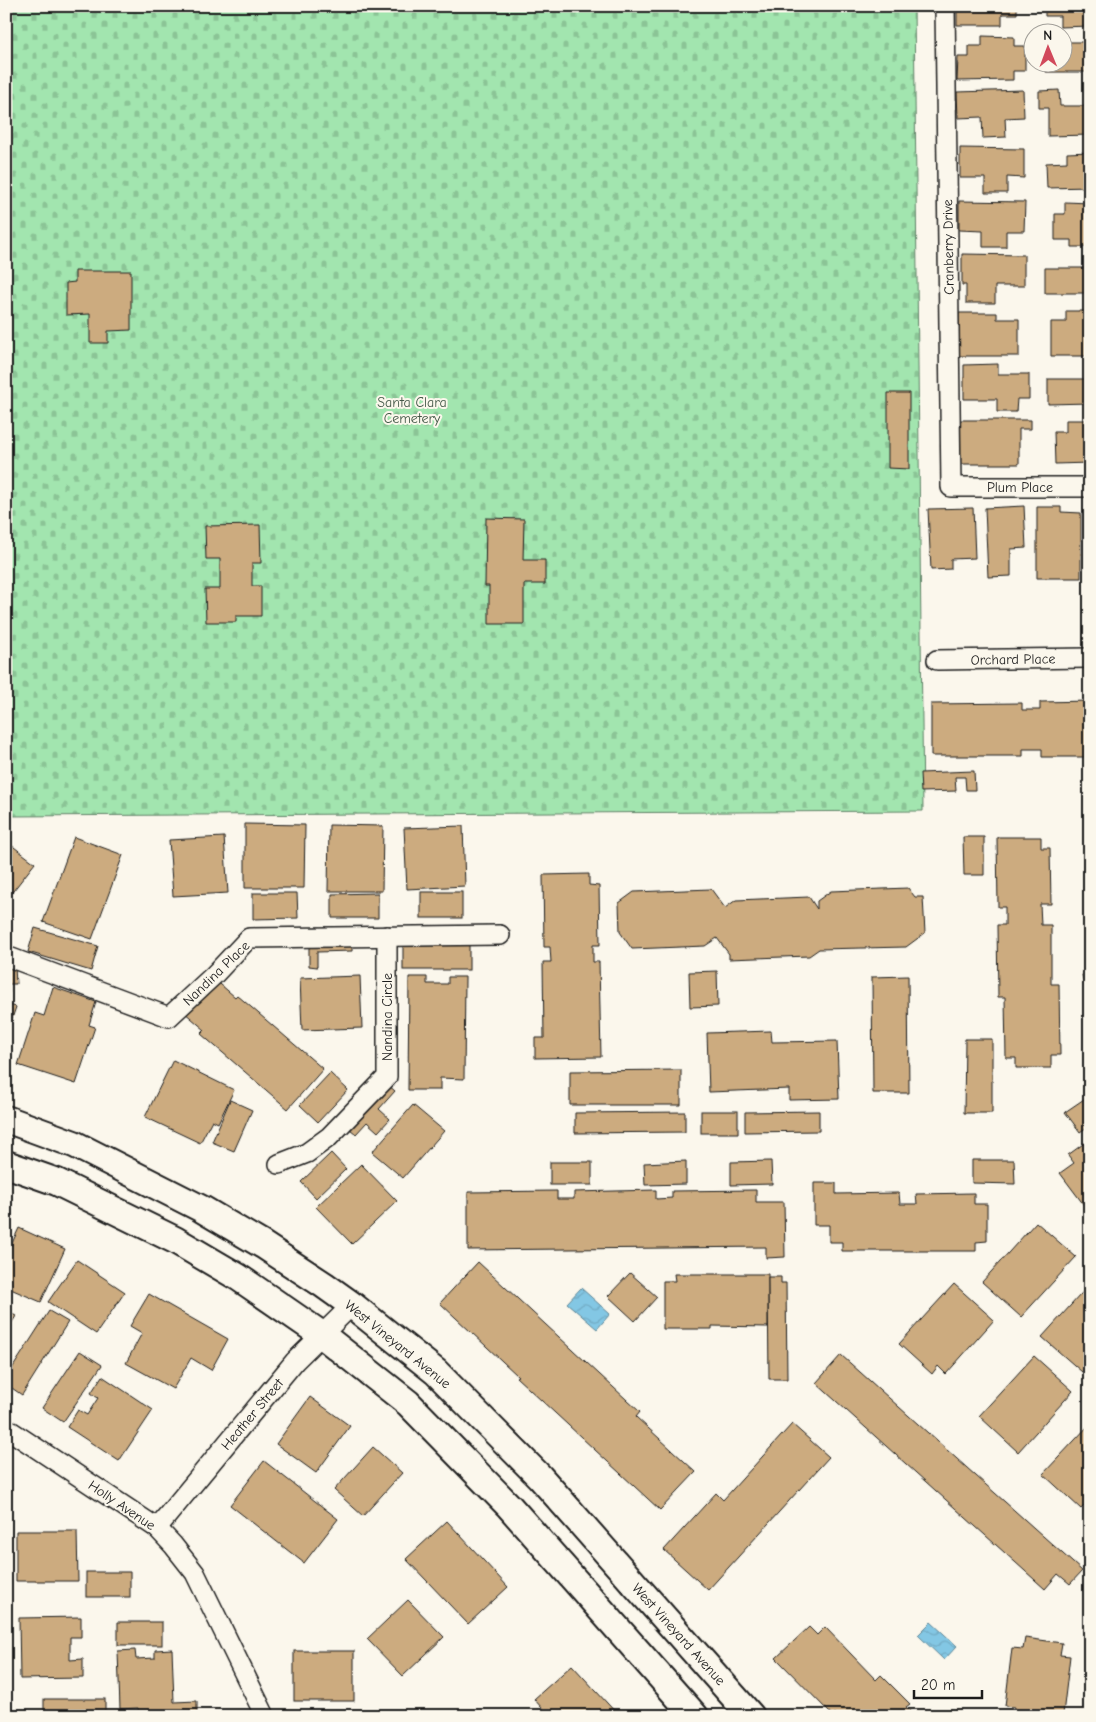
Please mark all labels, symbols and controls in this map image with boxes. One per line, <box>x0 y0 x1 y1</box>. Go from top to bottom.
north arrow <box>1024 22 1074 72</box>
text: N <box>1043 27 1052 44</box>
street label: Cranberry Drive <box>939 199 958 295</box>
park label: Santa Clara Cemetery <box>377 394 447 427</box>
street label: Plum Place <box>987 479 1053 496</box>
street label: Orchard Place <box>970 650 1056 669</box>
street label: Nandina Place <box>179 937 253 1009</box>
street label: Nandina Circle <box>379 973 396 1061</box>
street label: West Vineyard Avenue <box>341 1296 454 1392</box>
street label: Heather Street <box>218 1374 288 1454</box>
street label: Holly Avenue <box>85 1477 158 1534</box>
street label: West Vineyard Avenue <box>628 1580 729 1689</box>
scale bar <box>914 1667 981 1699</box>
text: 20 m <box>921 1676 955 1694</box>

